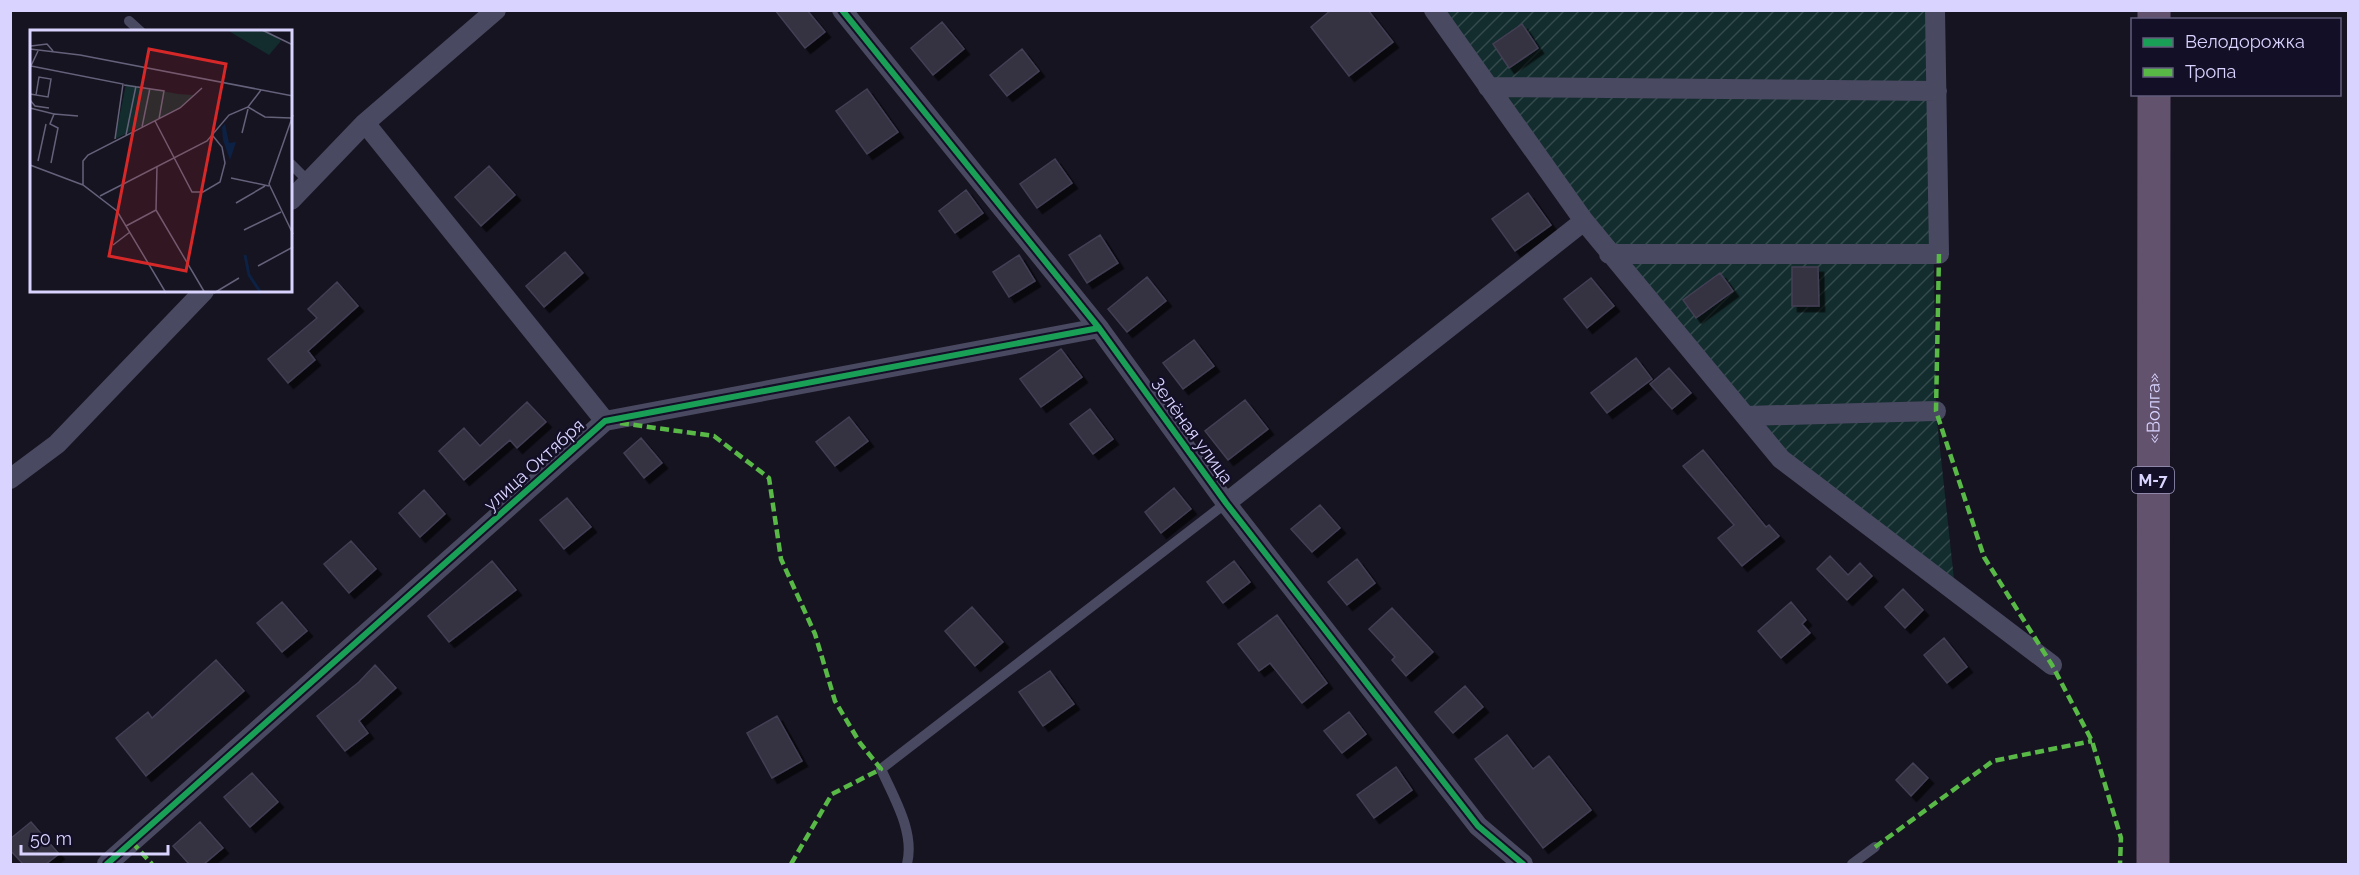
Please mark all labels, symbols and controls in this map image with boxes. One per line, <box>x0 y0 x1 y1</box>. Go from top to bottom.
legend <box>2131 18 2341 96</box>
inset map <box>30 30 292 292</box>
text: Велодорожка <box>2185 31 2305 52</box>
text: Тропа <box>2185 61 2236 82</box>
street label: «Волга» <box>2143 373 2164 443</box>
street label: Зелёная улица <box>1147 374 1238 488</box>
street label: улица Октября <box>479 414 588 515</box>
road number: М-7 <box>2132 467 2174 493</box>
scale bar <box>21 818 168 856</box>
text: 50 m <box>30 828 72 849</box>

